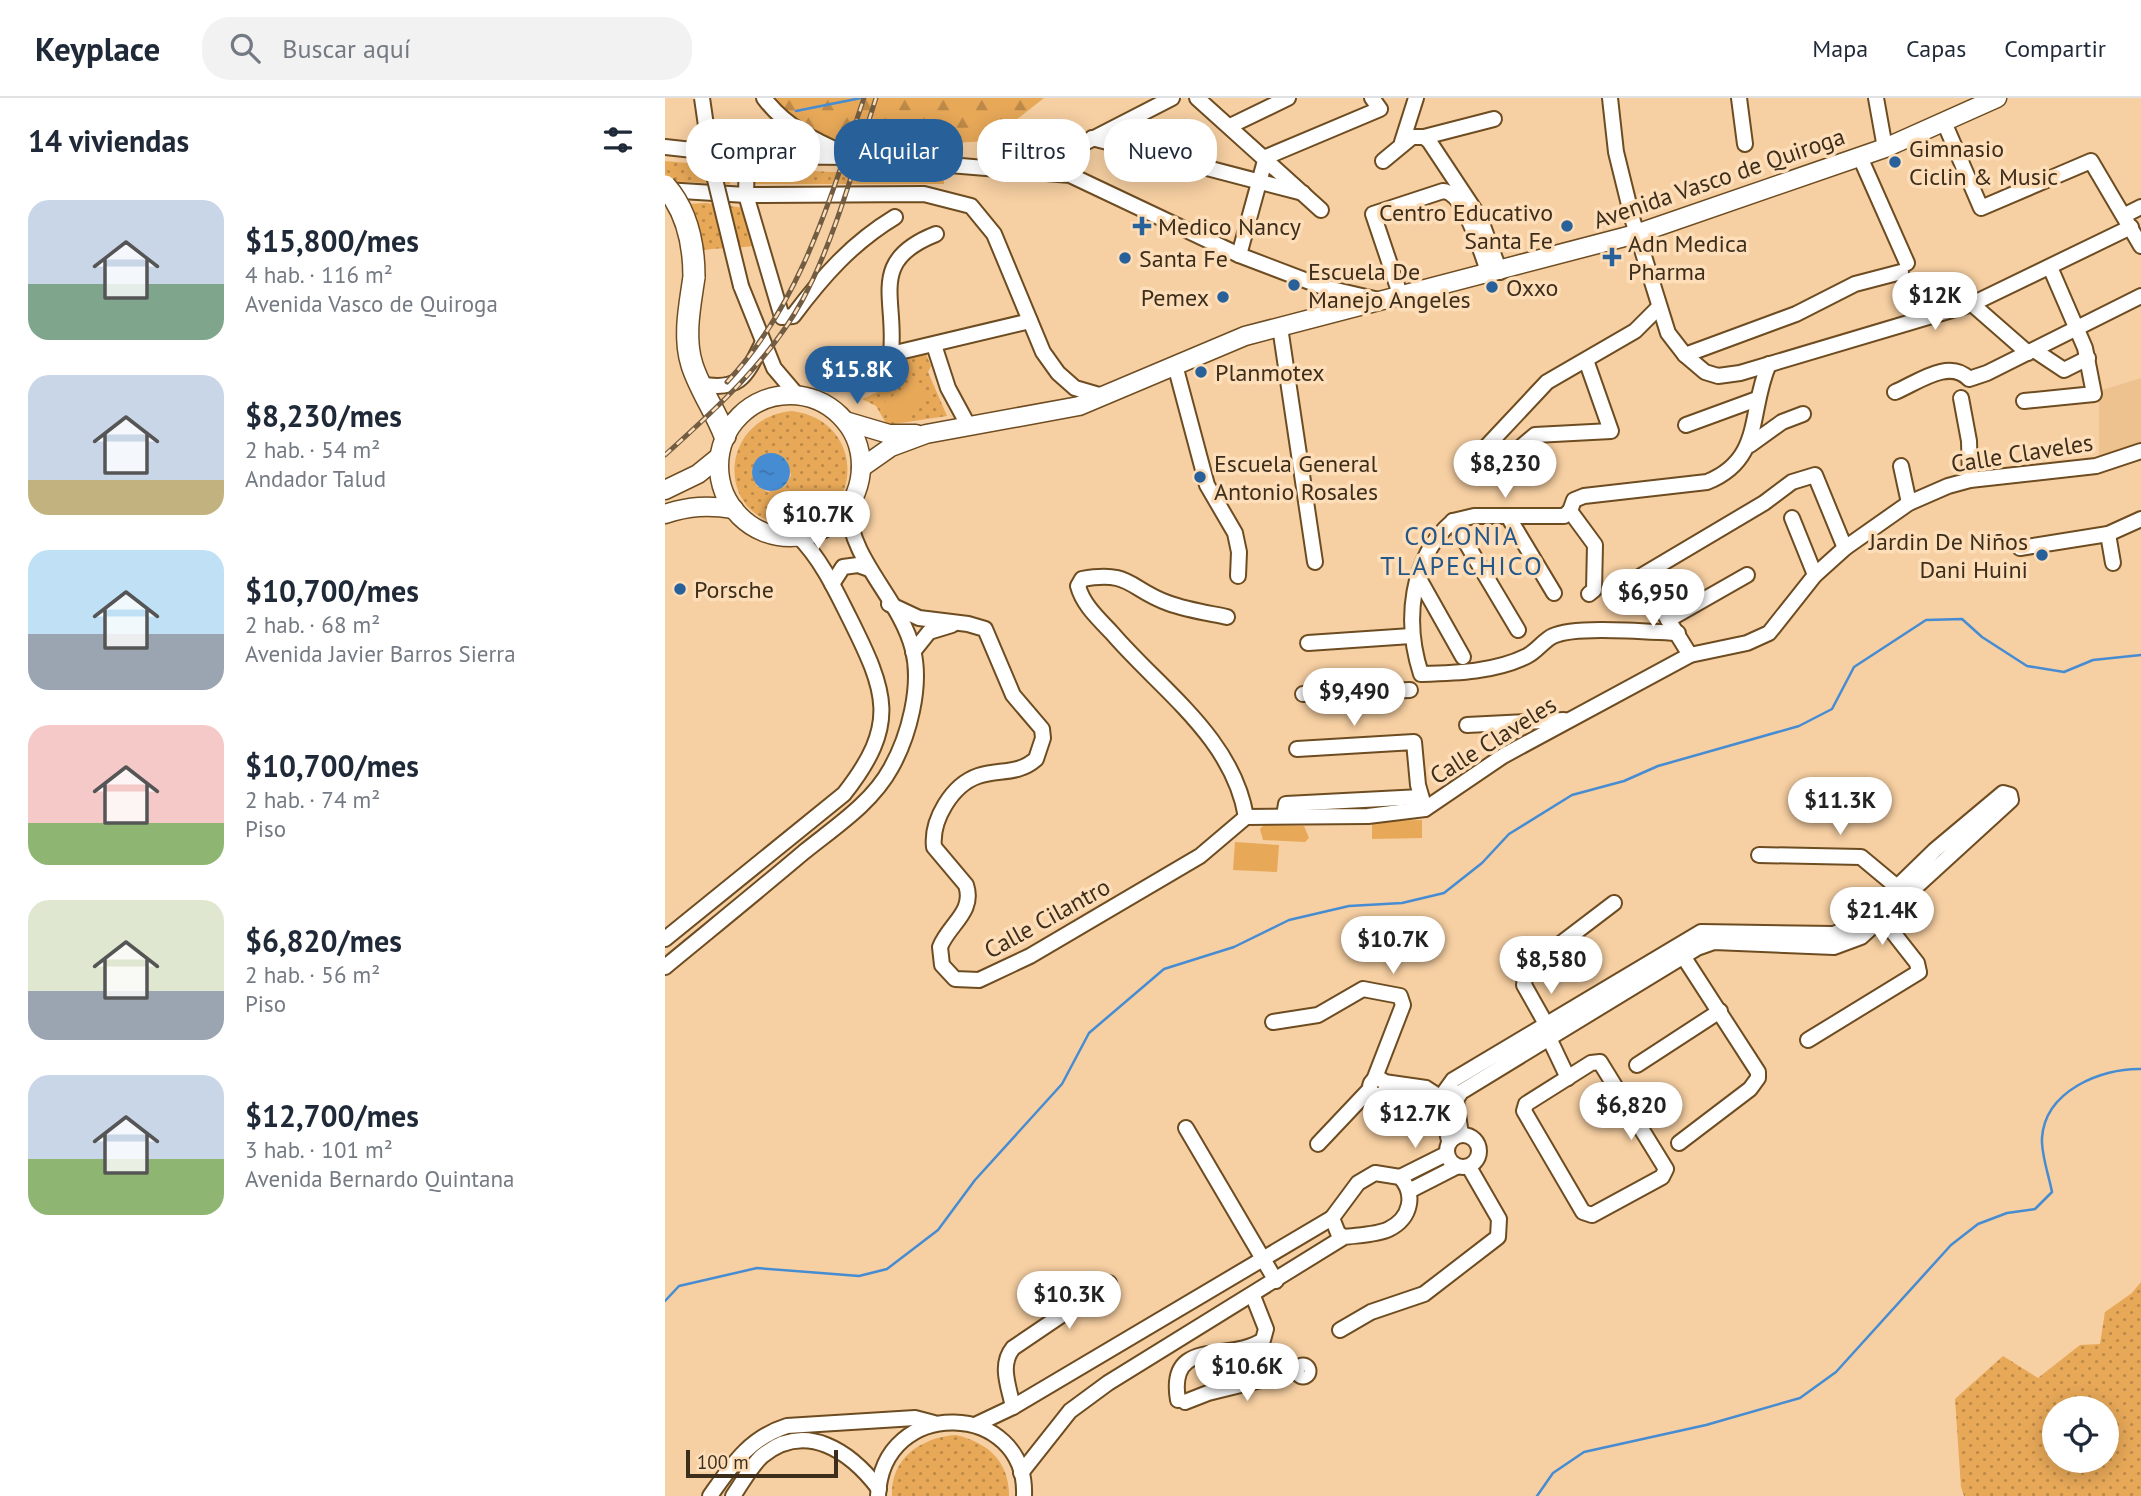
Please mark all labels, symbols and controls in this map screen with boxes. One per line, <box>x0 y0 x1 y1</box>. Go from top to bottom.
search box <box>202 17 692 80</box>
text: Keyplace <box>35 27 160 70</box>
icon: search <box>226 29 264 67</box>
text: Buscar aquí <box>282 32 411 65</box>
text: Mapa <box>1812 33 1868 64</box>
text: Capas <box>1906 33 1966 64</box>
text: Compartir <box>2004 33 2106 64</box>
chip: Comprar <box>686 119 820 182</box>
chip: Alquilar <box>834 119 963 182</box>
chip: Filtros <box>977 119 1090 182</box>
chip: Nuevo <box>1104 119 1217 182</box>
street label: Avenida Vasco de Quiroga <box>1589 120 1849 236</box>
text: 14 viviendas <box>28 121 189 160</box>
icon: filters <box>599 121 637 159</box>
place label: Gimnasio Ciclin & Music <box>1909 133 2058 192</box>
marker: Gimnasio Ciclin & Music <box>1887 154 1903 170</box>
place label: Centro Educativo Santa Fe <box>1379 197 1553 256</box>
place label: Medico Nancy <box>1158 211 1301 242</box>
marker: Medico Nancy <box>1132 216 1152 236</box>
marker: Centro Educativo Santa Fe <box>1559 218 1575 234</box>
text: $15,800/mes <box>245 221 419 260</box>
icon: home <box>84 228 168 312</box>
place label: Adn Medica Pharma <box>1628 228 1748 287</box>
place label: Santa Fe <box>1139 243 1228 274</box>
marker: Adn Medica Pharma <box>1602 247 1622 267</box>
marker: Santa Fe <box>1117 250 1133 266</box>
place label: Escuela De Manejo Angeles <box>1308 256 1471 315</box>
text: 4 hab. · 116 m² <box>245 260 393 289</box>
place label: Oxxo <box>1506 272 1558 303</box>
pin: $12K <box>1894 272 1976 332</box>
marker: Escuela De Manejo Angeles <box>1286 277 1302 293</box>
marker: Oxxo <box>1484 279 1500 295</box>
text: $12K <box>1908 280 1962 309</box>
place label: Pemex <box>1141 282 1209 313</box>
text: Avenida Vasco de Quiroga <box>245 289 498 318</box>
marker: Pemex <box>1215 289 1231 305</box>
pin: $15.8K <box>800 346 914 406</box>
text: $15.8K <box>821 354 893 383</box>
place label: Planmotex <box>1215 357 1325 388</box>
marker: Planmotex <box>1193 364 1209 380</box>
text: $8,230/mes <box>245 396 402 435</box>
icon: home <box>84 403 168 487</box>
street label: Calle Claveles <box>1949 426 2095 480</box>
text: 2 hab. · 54 m² <box>245 435 380 464</box>
pin: $8,230 <box>1448 440 1562 500</box>
place label: Escuela General Antonio Rosales <box>1214 448 1378 507</box>
text: $8,230 <box>1469 448 1541 477</box>
text: Andador Talud <box>245 464 386 493</box>
marker: Escuela General Antonio Rosales <box>1192 469 1208 485</box>
pin: $10.7K <box>761 491 875 551</box>
text: $10.7K <box>782 499 854 528</box>
district label: COLONIA TLAPECHICO <box>1380 519 1544 582</box>
place label: Jardin De Niños Dani Huini <box>1868 526 2028 585</box>
marker: Jardin De Niños Dani Huini <box>2034 547 2050 563</box>
pin: $6,950 <box>1596 570 1710 629</box>
text: $10,700/mes <box>245 571 419 610</box>
place label: Porsche <box>694 574 774 605</box>
text: $6,950 <box>1617 577 1689 606</box>
icon: home <box>84 578 168 662</box>
marker: Porsche <box>672 581 688 597</box>
text: 2 hab. · 68 m² <box>245 610 380 639</box>
text: Avenida Javier Barros Sierra <box>245 639 516 668</box>
pin: $9,490 <box>1297 668 1411 728</box>
text: $9,490 <box>1318 676 1390 705</box>
street label: Calle Claveles <box>1424 689 1562 791</box>
text: $10,700/mes <box>245 746 419 785</box>
icon: home <box>84 753 168 837</box>
pin: $11.3K <box>1783 778 1897 837</box>
text: 2 hab. · 74 m² <box>245 785 380 814</box>
text: $11.3K <box>1804 785 1876 814</box>
text: Piso <box>245 814 286 843</box>
street label: Calle Cilantro <box>979 871 1115 965</box>
pin: $21.4K <box>1825 888 1939 947</box>
text: $21.4K <box>1846 895 1918 924</box>
pin: $10.7K <box>1336 916 1450 976</box>
text: $6,820/mes <box>245 921 402 960</box>
text: $10.7K <box>1357 924 1429 953</box>
icon: home <box>84 928 168 1012</box>
pin: $8,580 <box>1494 936 1608 996</box>
text: $8,580 <box>1515 944 1587 973</box>
text: 2 hab. · 56 m² <box>245 960 380 989</box>
text: Piso <box>245 989 286 1018</box>
pin: $6,820 <box>1574 1082 1688 1142</box>
pin: $12.7K <box>1358 1090 1472 1150</box>
text: $6,820 <box>1595 1090 1667 1119</box>
text: $12,700/mes <box>245 1096 419 1135</box>
text: $12.7K <box>1379 1098 1451 1127</box>
icon: home <box>84 1103 168 1187</box>
text: 3 hab. · 101 m² <box>245 1135 393 1164</box>
text: Avenida Bernardo Quintana <box>245 1164 515 1193</box>
pin: $10.3K <box>1012 1272 1126 1331</box>
text: $10.3K <box>1033 1279 1105 1308</box>
pin: $10.6K <box>1190 1344 1304 1403</box>
text: $10.6K <box>1211 1351 1283 1380</box>
map controls <box>2042 1396 2119 1473</box>
button: locate <box>2042 1396 2119 1473</box>
scale bar <box>686 1447 838 1479</box>
text: 100 m <box>697 1450 749 1474</box>

